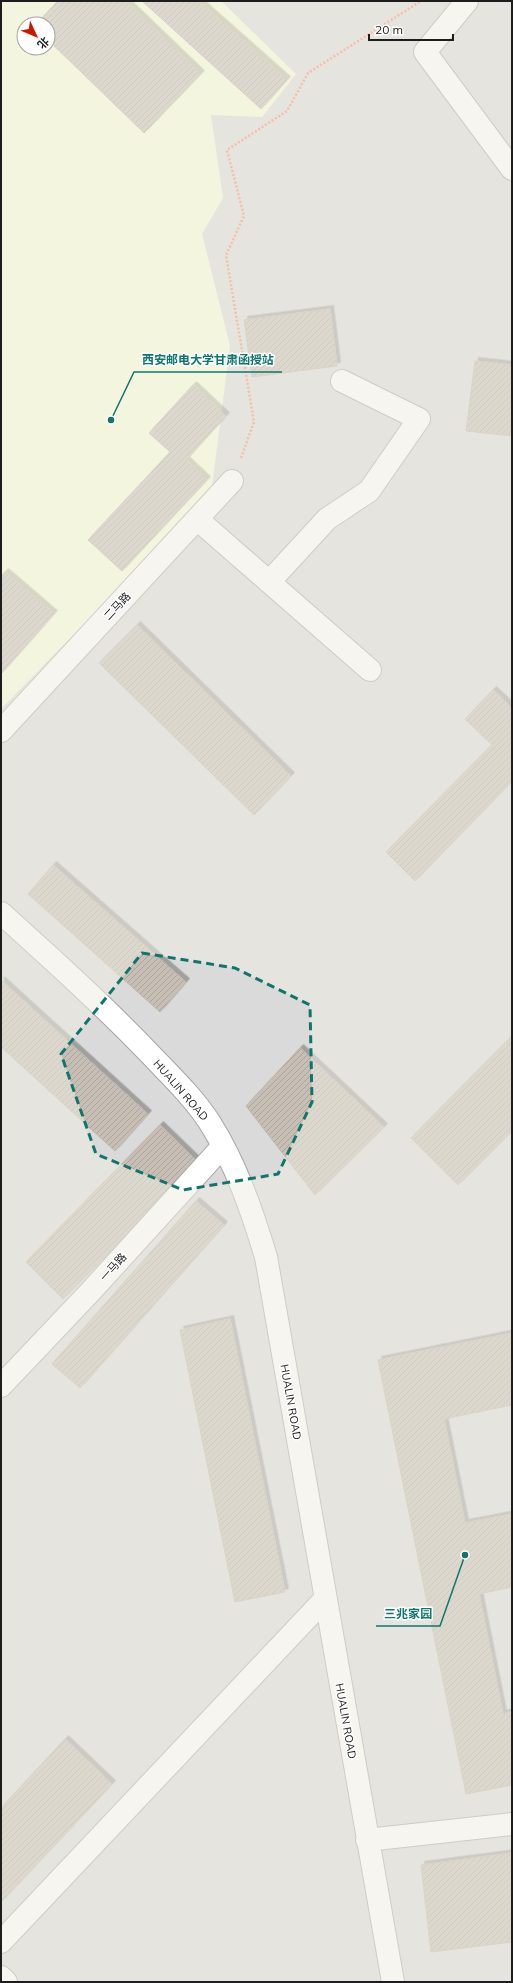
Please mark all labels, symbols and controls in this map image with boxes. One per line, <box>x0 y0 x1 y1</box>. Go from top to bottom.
north arrow <box>16 16 56 56</box>
scale bar <box>369 16 453 42</box>
text: 20 m <box>375 22 403 37</box>
text: 北 <box>34 34 52 52</box>
callout: 西安邮电大学甘肃函授站 <box>134 348 282 372</box>
text: 西安邮电大学甘肃函授站 <box>142 352 274 367</box>
street label: 二马路 <box>101 589 133 623</box>
street label: HUALIN ROAD <box>151 1056 211 1124</box>
street label: 一马路 <box>97 1250 129 1284</box>
street label: HUALIN ROAD <box>277 1363 305 1441</box>
callout: 三兆家园 <box>376 1602 440 1626</box>
text: 三兆家园 <box>384 1606 432 1621</box>
street label: HUALIN ROAD <box>332 1682 360 1760</box>

